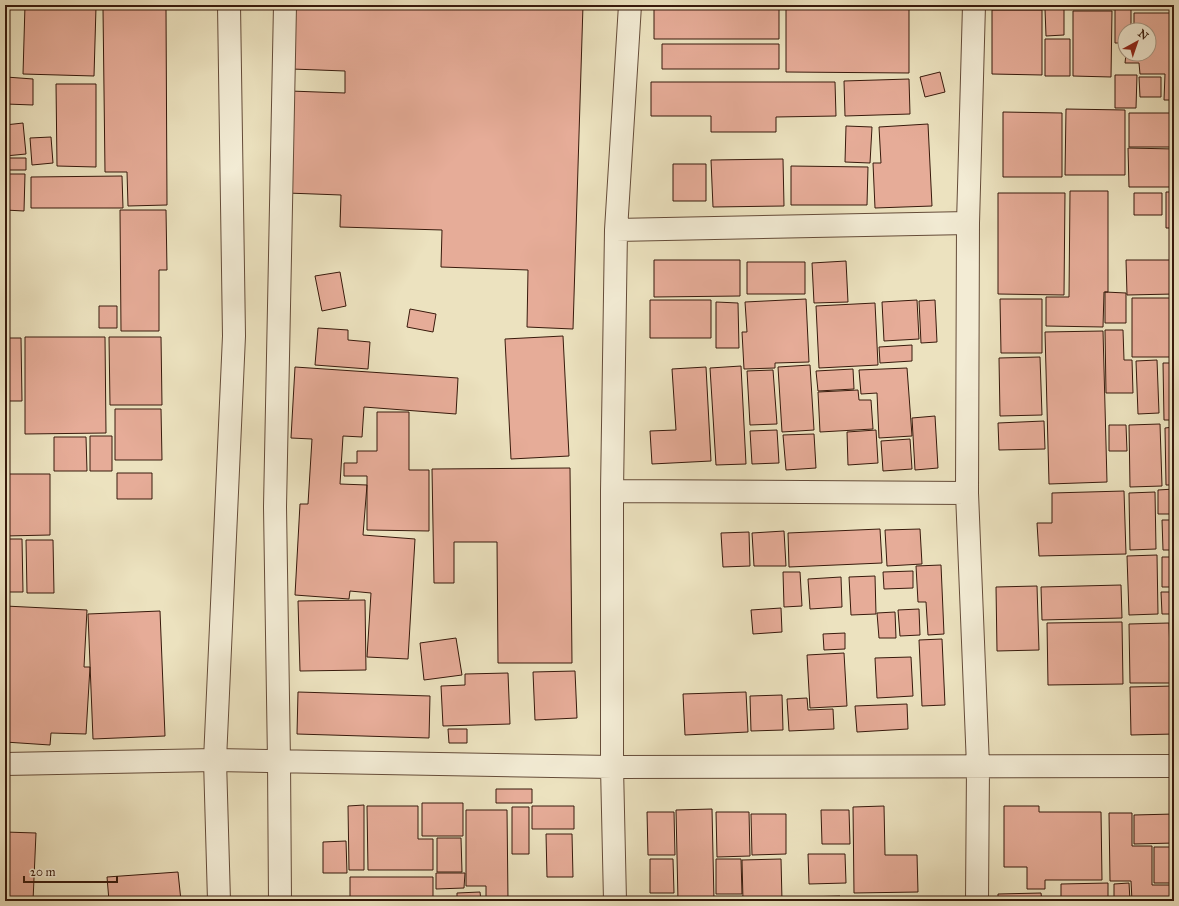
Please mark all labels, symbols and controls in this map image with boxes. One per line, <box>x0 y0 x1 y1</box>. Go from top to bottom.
north arrow <box>1117 22 1157 62</box>
text: N <box>1135 27 1151 43</box>
scale bar <box>24 858 117 884</box>
text: 20 m <box>30 865 56 879</box>

